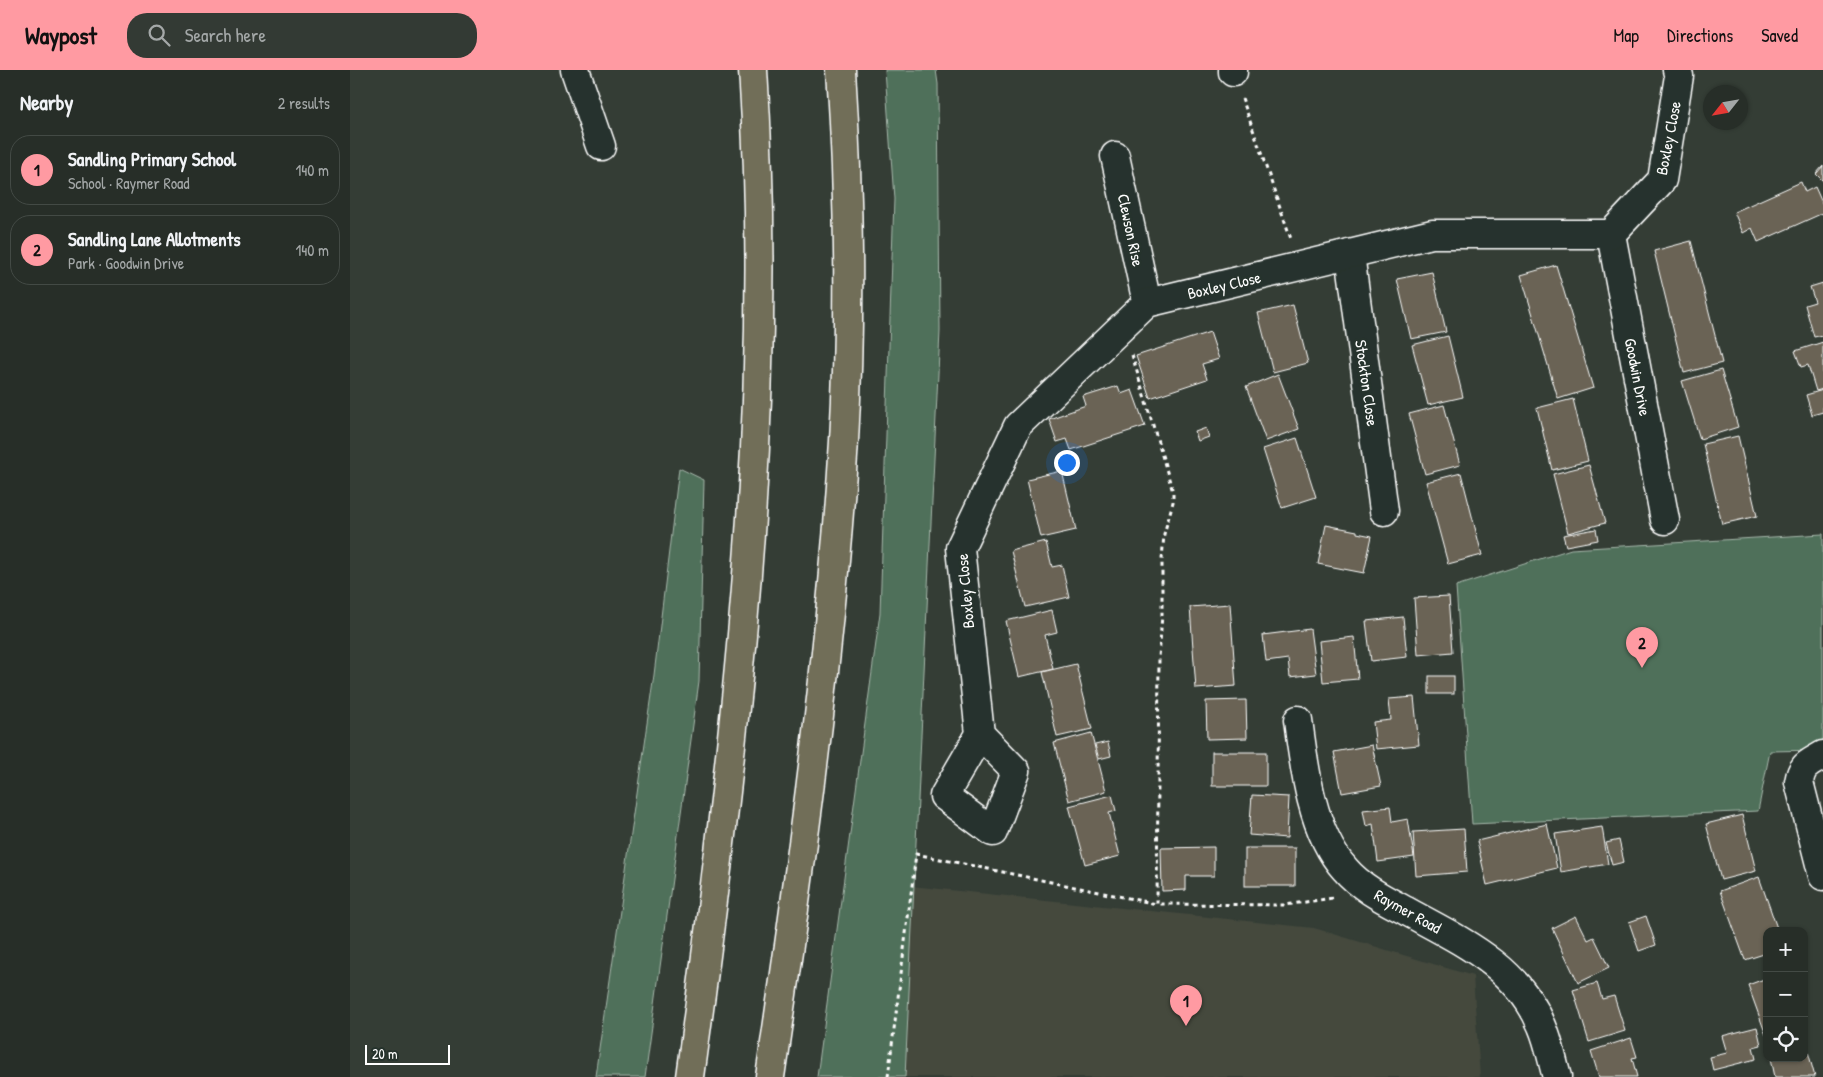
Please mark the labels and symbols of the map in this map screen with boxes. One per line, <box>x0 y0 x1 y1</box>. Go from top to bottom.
north arrow <box>1703 85 1748 130</box>
street label: Boxley Close <box>1650 99 1686 177</box>
street label: Clewson Rise <box>1113 192 1150 269</box>
street label: Boxley Close <box>1185 266 1264 304</box>
street label: Goodwin Drive <box>1620 336 1656 418</box>
street label: Stockton Close <box>1350 338 1384 428</box>
your location <box>1054 450 1080 476</box>
street label: Boxley Close <box>951 552 979 629</box>
pin: 2 <box>1626 627 1658 668</box>
street label: Raymer Road <box>1370 884 1446 938</box>
pin: 1 <box>1170 985 1202 1026</box>
scale bar <box>365 1042 450 1065</box>

